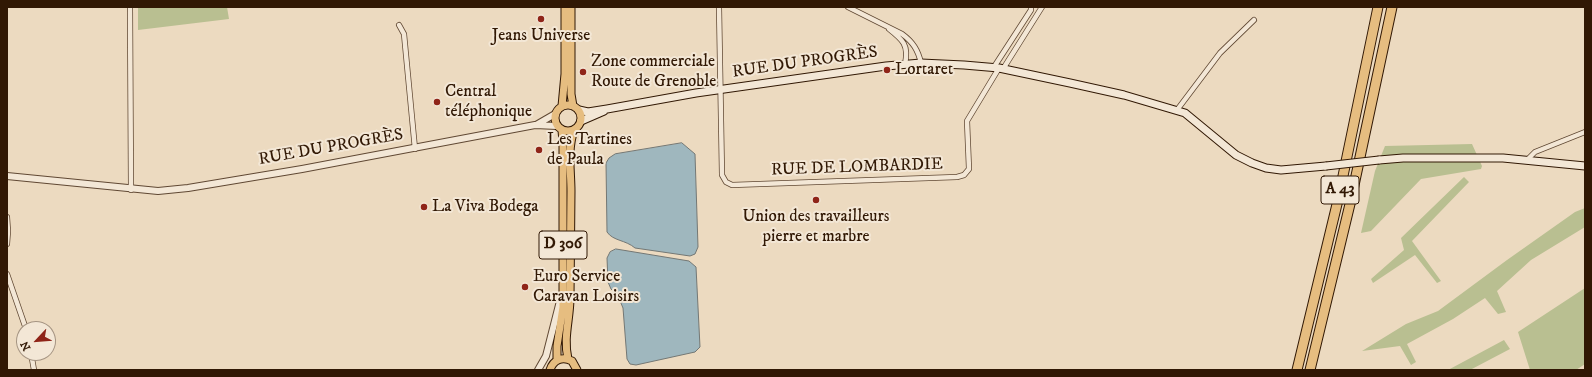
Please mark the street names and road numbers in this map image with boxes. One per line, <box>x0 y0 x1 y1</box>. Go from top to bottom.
street label: RUE DU PROGRÈS <box>731 43 879 83</box>
street label: RUE DU PROGRÈS <box>257 125 405 171</box>
street label: RUE DE LOMBARDIE <box>771 155 943 181</box>
road number: A 43 <box>1321 176 1359 204</box>
road number: D 306 <box>539 231 587 259</box>

